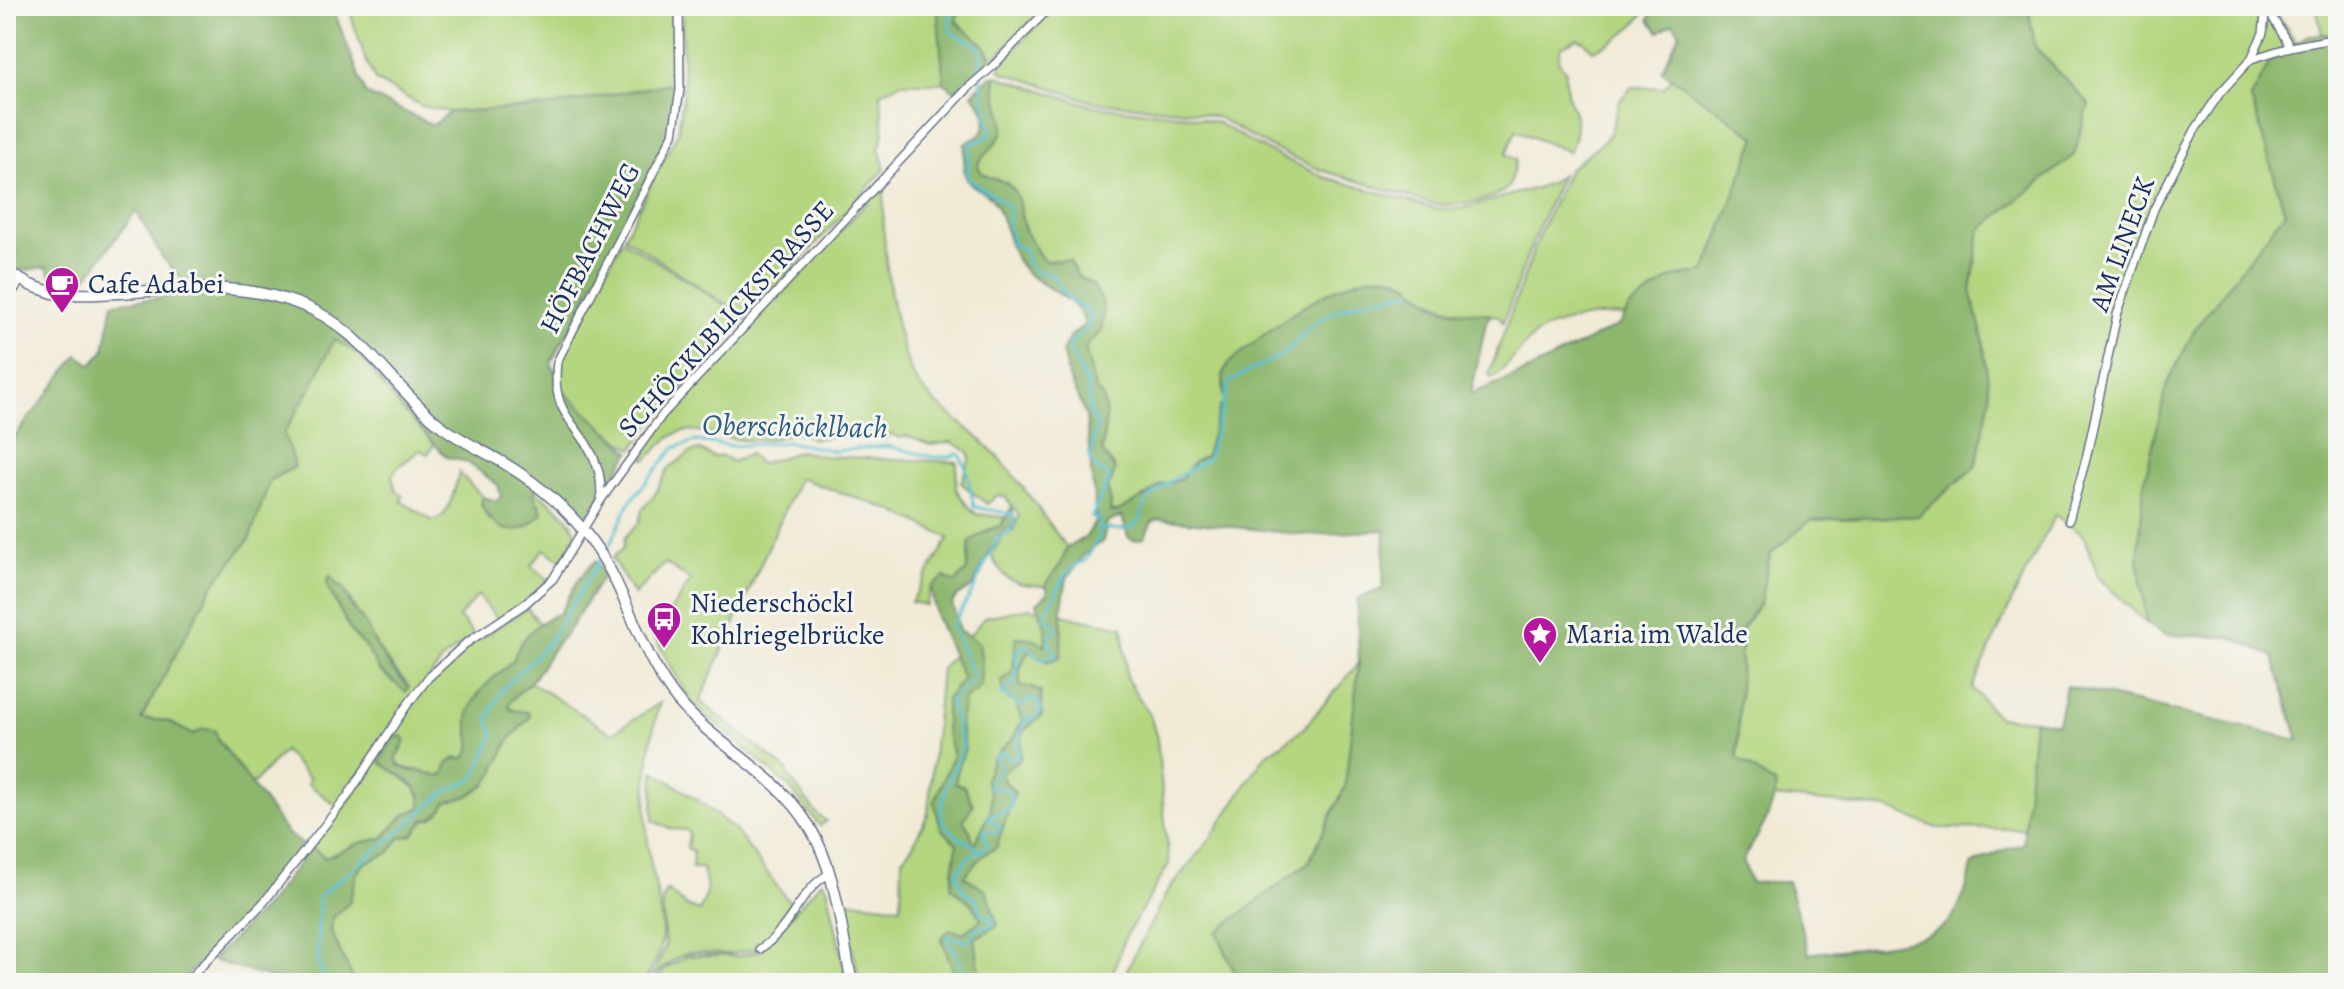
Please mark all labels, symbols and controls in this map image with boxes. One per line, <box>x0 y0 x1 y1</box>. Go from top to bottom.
street label: HÖFBACHWEG <box>531 156 649 340</box>
street label: AM LINECK <box>2080 171 2164 317</box>
street label: SCHÖCKLBLICKSTRASSE <box>609 192 843 446</box>
cafe icon: Cafe Adabei <box>43 265 81 315</box>
place label: Cafe Adabei <box>88 265 224 303</box>
water label: Oberschöcklbach <box>702 404 888 448</box>
place label: Niederschöckl Kohlriegelbrücke <box>690 584 885 654</box>
bus stop icon: Niederschöckl Kohlriegelbrücke <box>645 600 683 650</box>
place icon: Maria im Walde <box>1521 615 1559 665</box>
place label: Maria im Walde <box>1566 615 1748 653</box>

